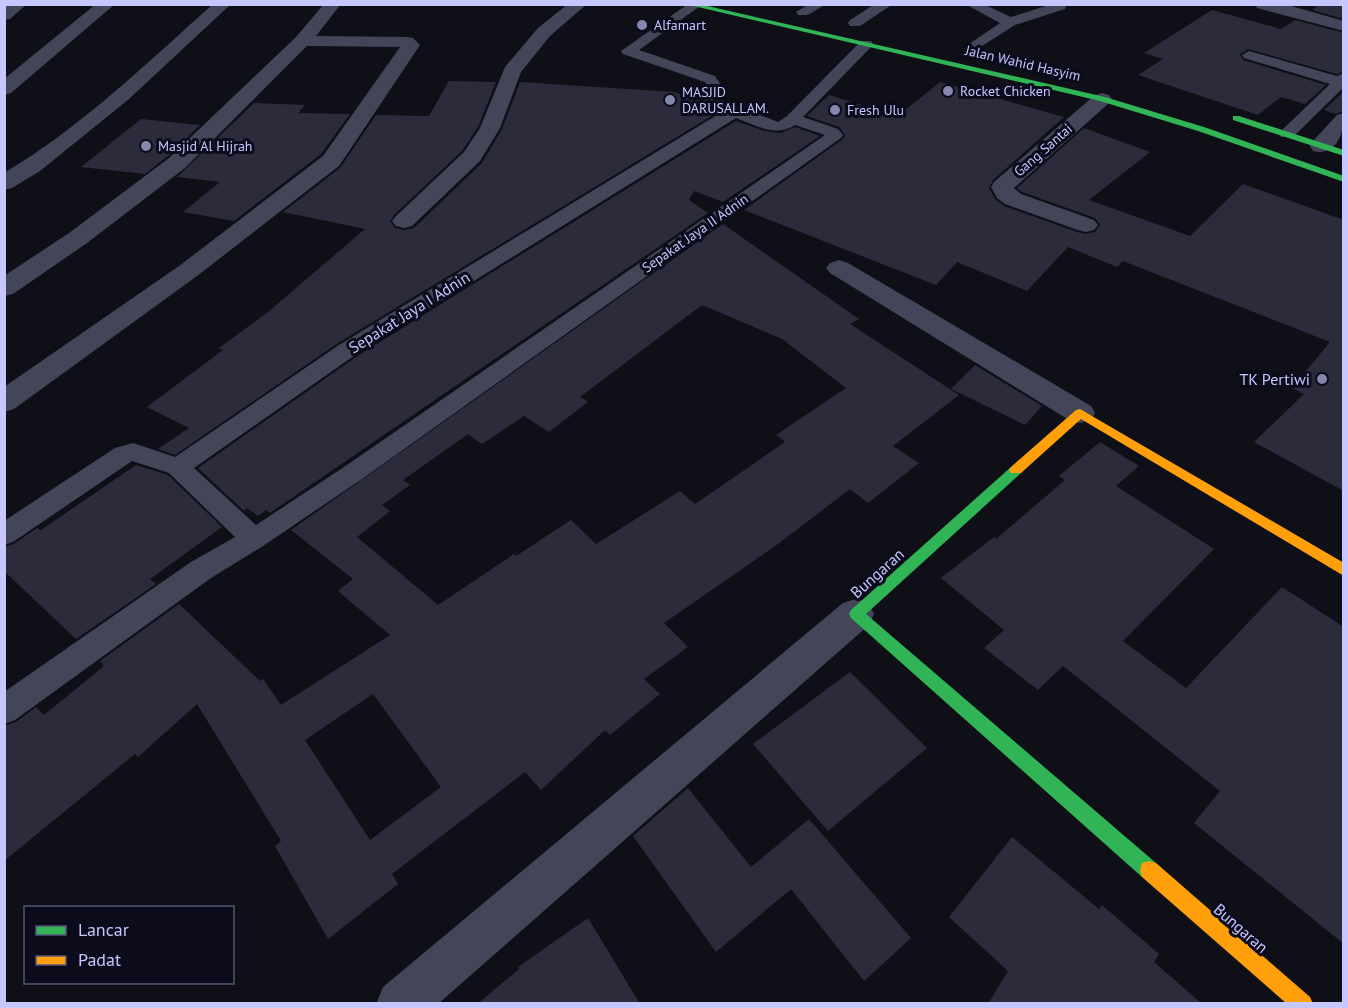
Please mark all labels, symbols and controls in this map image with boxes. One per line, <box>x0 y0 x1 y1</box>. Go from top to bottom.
place label: Alfamart <box>654 16 706 34</box>
marker: Alfamart <box>635 18 649 32</box>
street label: Jalan Wahid Hasyim <box>963 41 1082 85</box>
place label: Rocket Chicken <box>960 82 1051 100</box>
place label: MASJID DARUSALLAM. <box>682 83 769 117</box>
marker: Rocket Chicken <box>941 84 955 98</box>
marker: MASJID DARUSALLAM. <box>663 93 677 107</box>
place label: Fresh Ulu <box>847 101 904 119</box>
marker: Fresh Ulu <box>828 103 842 117</box>
street label: Gang Santai <box>1010 120 1076 180</box>
place label: Masjid Al Hijrah <box>158 137 253 155</box>
marker: Masjid Al Hijrah <box>139 139 153 153</box>
street label: Sepakat Jaya II Adnin <box>638 190 752 276</box>
street label: Sepakat Jaya I Adnin <box>345 267 473 357</box>
place label: TK Pertiwi <box>1239 369 1310 389</box>
marker: TK Pertiwi <box>1315 372 1329 386</box>
street label: Bungaran <box>846 544 908 602</box>
street label: Bungaran <box>1210 899 1272 957</box>
legend <box>24 906 234 984</box>
text: Lancar <box>78 918 129 941</box>
text: Padat <box>78 948 121 971</box>

